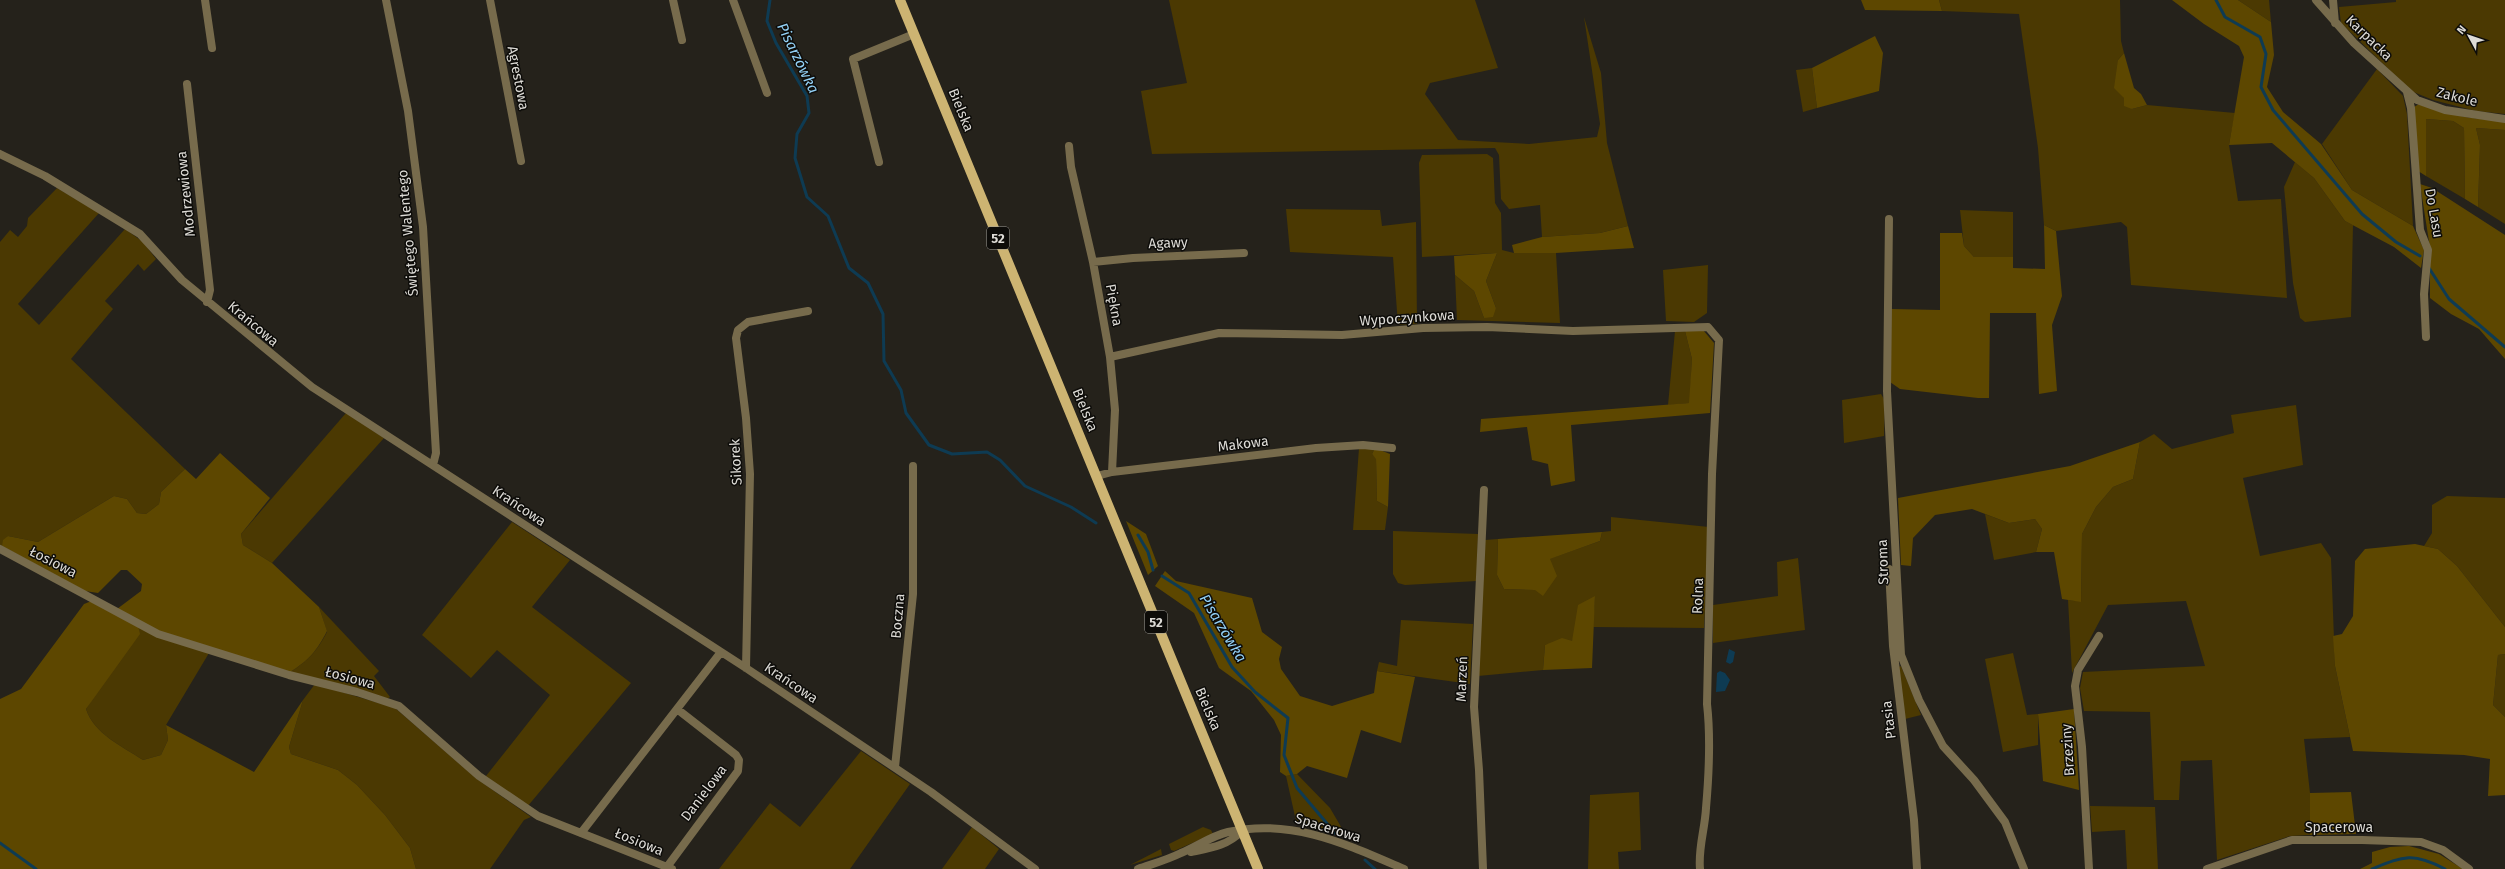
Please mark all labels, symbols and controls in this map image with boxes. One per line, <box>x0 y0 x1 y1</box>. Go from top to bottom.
street label: Karpacka <box>2342 12 2396 64</box>
north arrow <box>2449 16 2489 56</box>
water label: Pisarzówka <box>773 20 823 96</box>
text: N <box>2454 23 2469 37</box>
street label: Agrestowa <box>503 44 533 112</box>
street label: Zakole <box>2435 84 2479 110</box>
street label: Bielska <box>945 86 977 134</box>
street label: Modrzewiowa <box>173 150 199 238</box>
street label: Świętego Walentego <box>393 169 422 297</box>
street label: Do Lasu <box>2421 187 2447 239</box>
road number: 52 <box>987 227 1009 249</box>
street label: Agawy <box>1148 234 1188 252</box>
street label: Piękna <box>1102 282 1126 328</box>
street label: Krańcowa <box>224 298 282 350</box>
street label: Wypoczynkowa <box>1359 306 1455 330</box>
street label: Bielska <box>1069 386 1101 434</box>
street label: Makowa <box>1217 432 1269 456</box>
street label: Sikorek <box>726 437 746 486</box>
street label: Krańcowa <box>489 482 549 530</box>
street label: Stroma <box>1874 539 1892 585</box>
street label: Łosiowa <box>26 543 80 581</box>
street label: Rolna <box>1689 578 1707 614</box>
water label: Pisarzówka <box>1196 591 1250 665</box>
street label: Boczna <box>888 593 908 639</box>
road number: 52 <box>1145 611 1167 633</box>
street label: Marzeń <box>1453 656 1471 702</box>
street label: Krańcowa <box>761 659 821 707</box>
street label: Łosiowa <box>323 663 377 693</box>
street label: Bielska <box>1191 685 1225 733</box>
street label: Ptasia <box>1878 700 1900 740</box>
street label: Brzeziny <box>2058 723 2078 777</box>
street label: Danielowa <box>677 762 731 824</box>
street label: Spacerowa <box>1293 810 1363 846</box>
street label: Spacerowa <box>2305 819 2373 836</box>
street label: Łosiowa <box>612 825 666 859</box>

